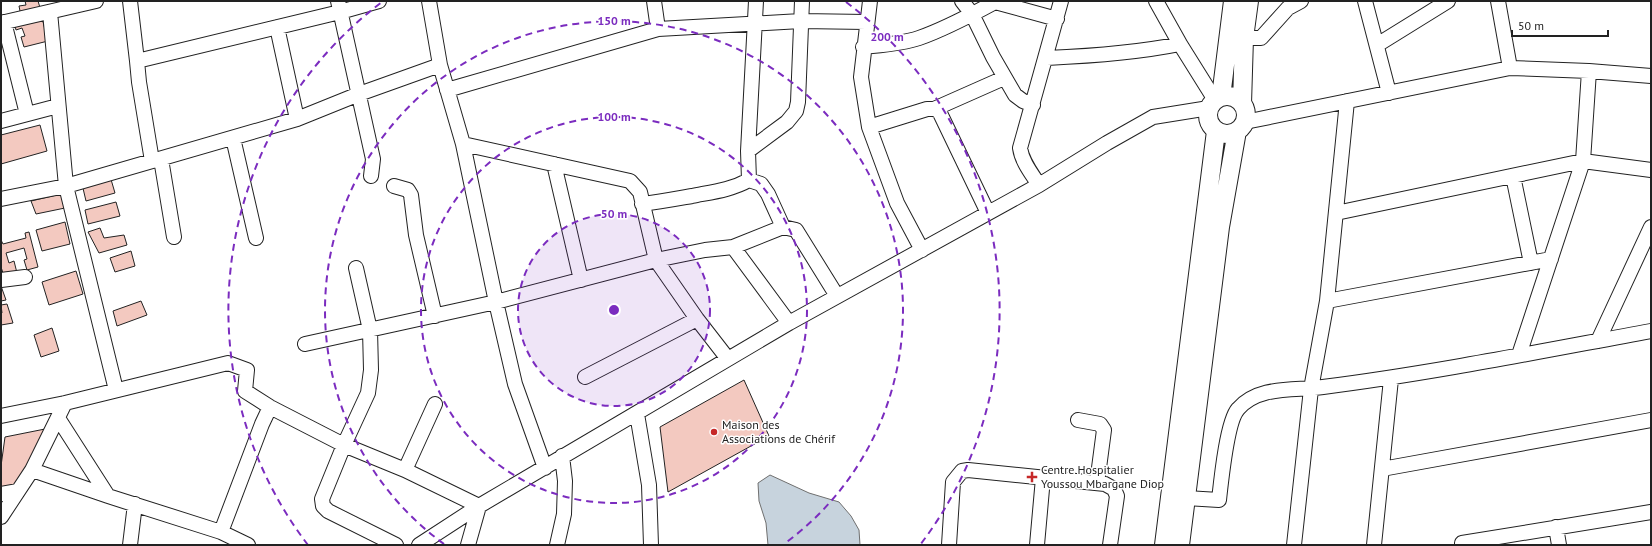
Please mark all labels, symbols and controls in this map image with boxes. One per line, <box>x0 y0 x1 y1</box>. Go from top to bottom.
scale bar <box>1512 12 1608 38</box>
text: 150 m <box>597 13 631 28</box>
text: 50 m <box>1518 18 1544 33</box>
text: 200 m <box>870 29 904 44</box>
text: 100 m <box>597 109 631 124</box>
text: 50 m <box>601 206 627 221</box>
centre of rings <box>607 303 621 317</box>
place label: Maison des Associations de Chérif <box>722 417 836 446</box>
marker: Maison des Associations de Chérif <box>709 427 719 437</box>
place label: Centre Hospitalier Youssou Mbargane Diop <box>1041 462 1164 491</box>
marker: Centre Hospitalier Youssou Mbargane Diop <box>1026 471 1038 483</box>

